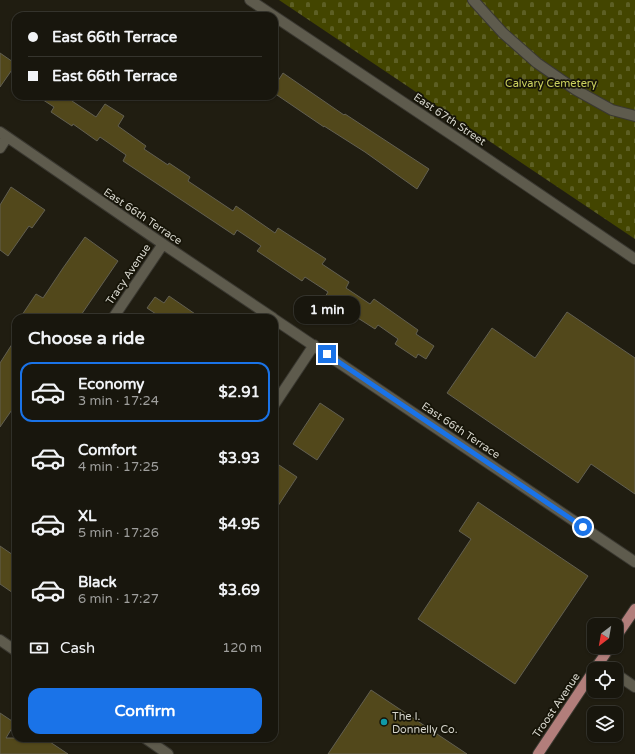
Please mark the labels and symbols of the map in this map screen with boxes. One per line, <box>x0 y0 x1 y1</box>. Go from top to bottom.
park label: Calvary Cemetery <box>505 77 597 90</box>
street label: East 67th Street <box>411 90 488 148</box>
street label: East 66th Terrace <box>101 185 184 247</box>
street label: Tracy Avenue <box>103 241 153 307</box>
callout: 1 min <box>294 296 360 324</box>
route end <box>318 345 336 363</box>
street label: East 66th Terrace <box>419 399 502 461</box>
route start <box>574 518 592 536</box>
north arrow <box>587 618 623 654</box>
street label: Troost Avenue <box>530 670 583 740</box>
place label: The I. Donnelly Co. <box>392 710 458 736</box>
marker: The I. Donnelly Co. <box>379 717 389 727</box>

